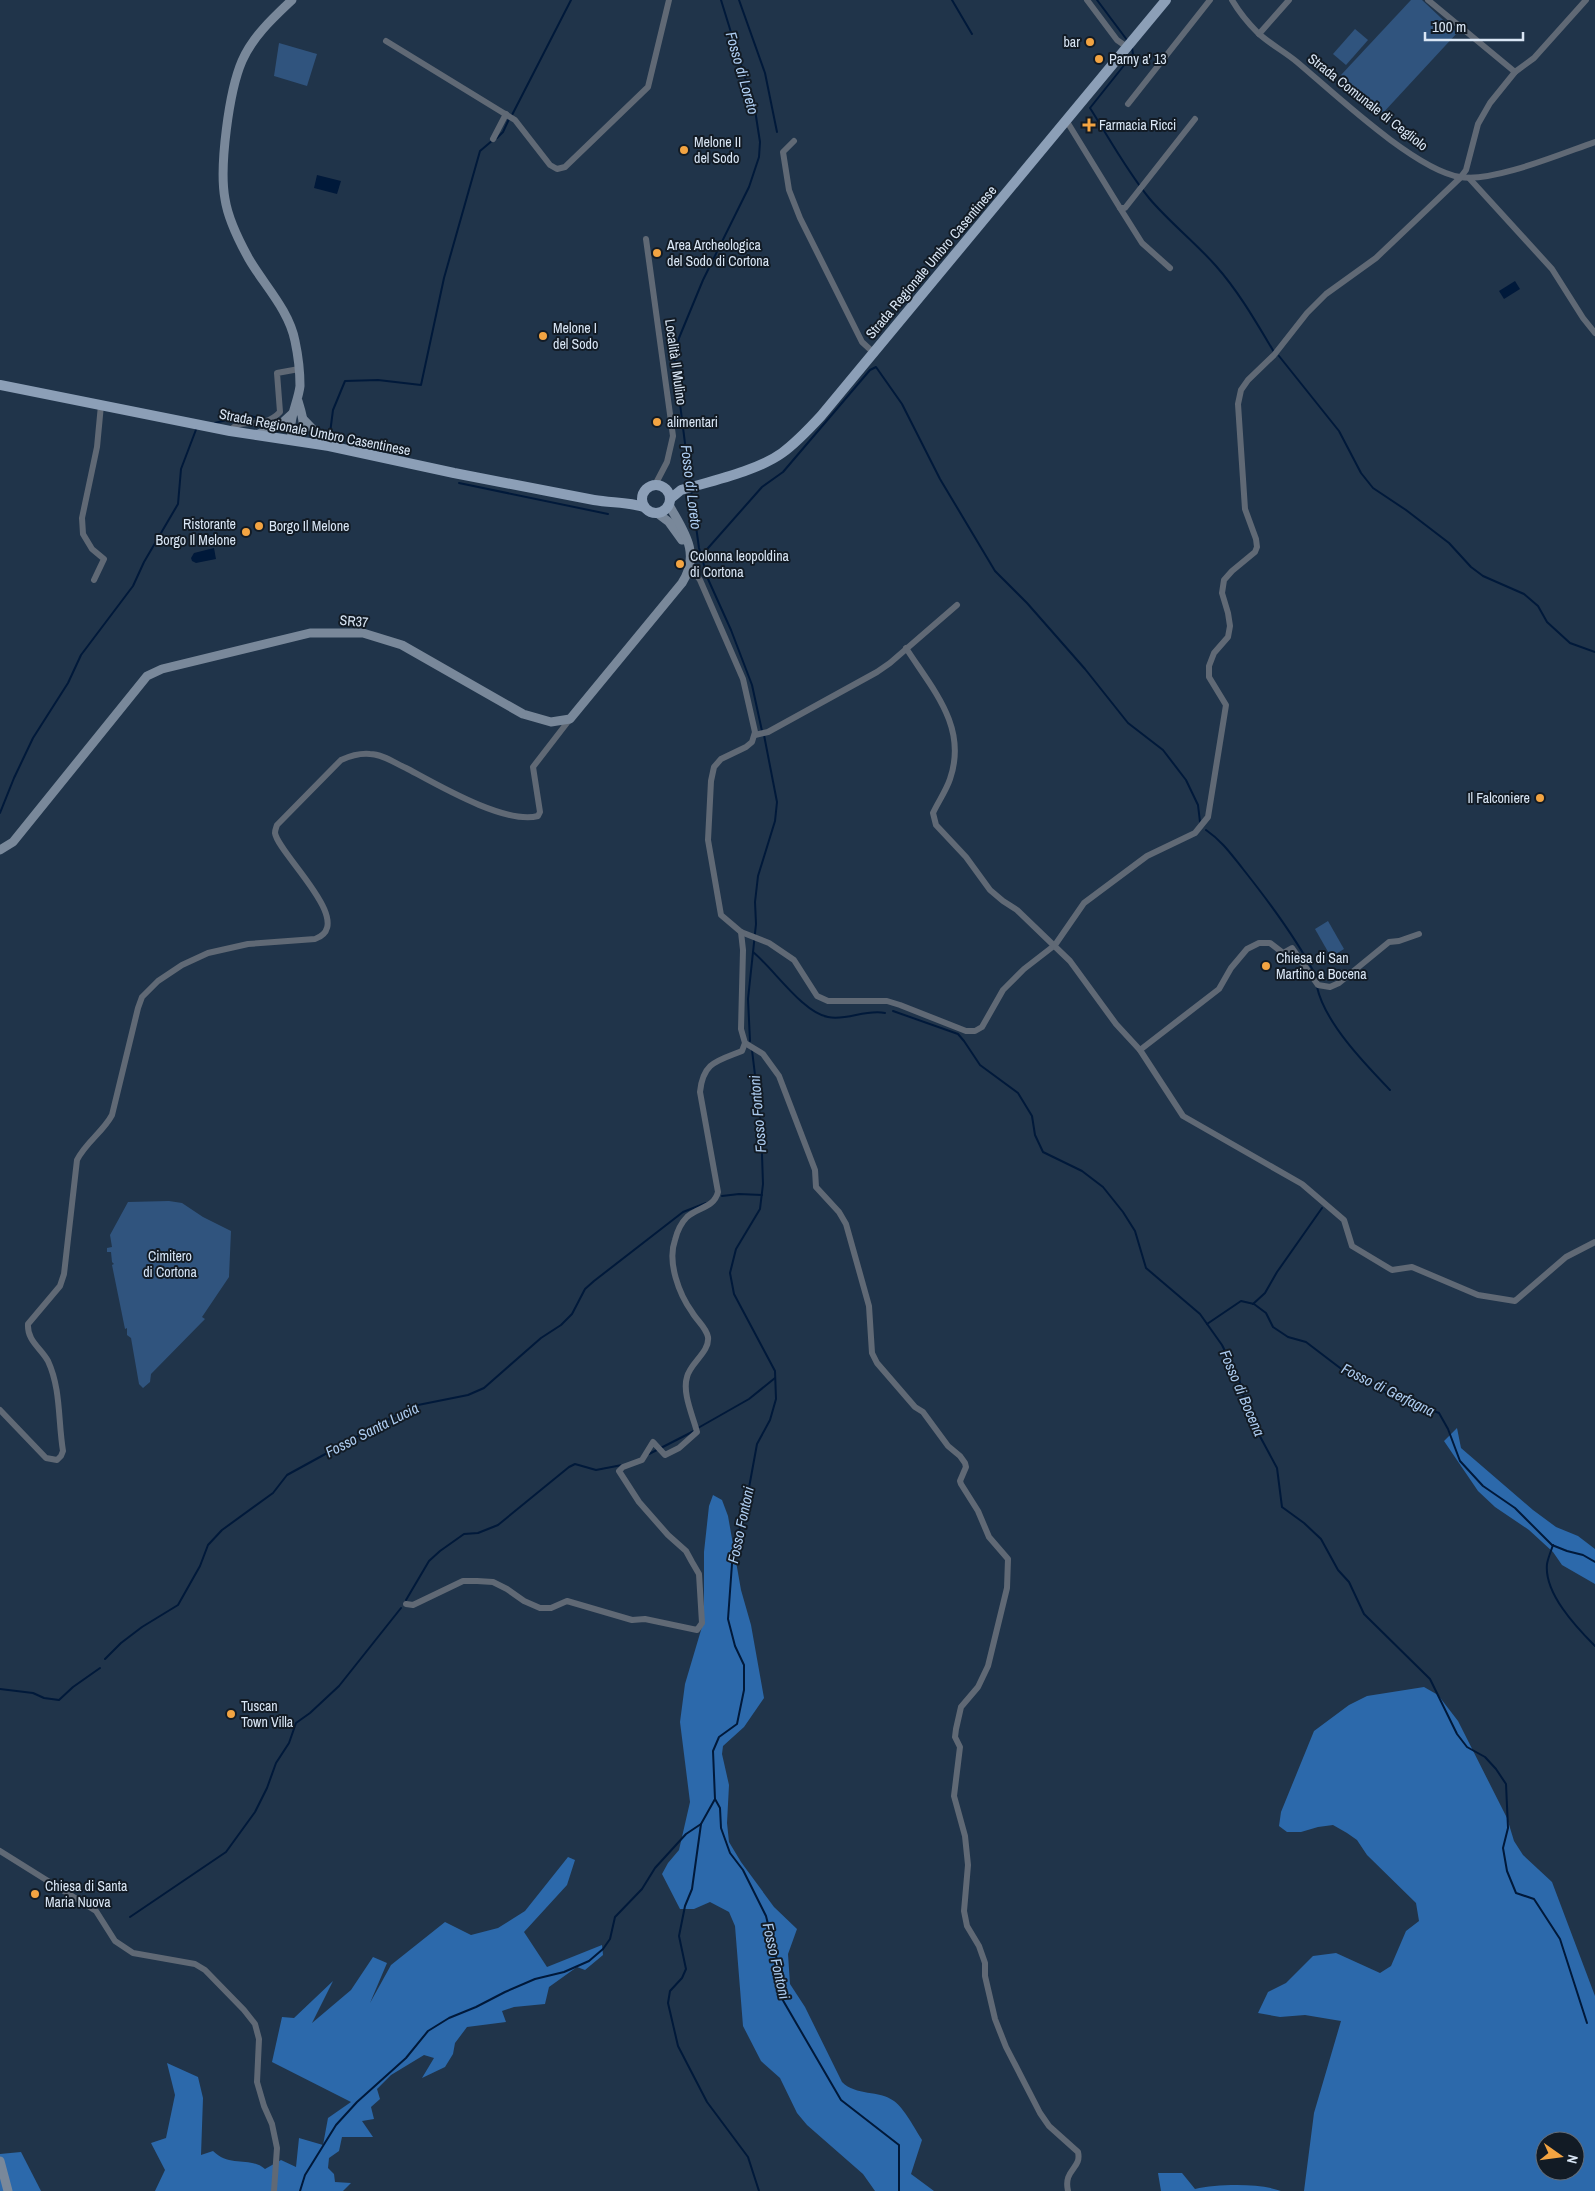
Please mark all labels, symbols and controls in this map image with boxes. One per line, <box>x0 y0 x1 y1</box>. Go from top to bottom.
scale bar <box>1425 10 1522 42</box>
text: 100 m <box>1432 16 1466 37</box>
water label: Fosso di Loreto <box>721 29 764 117</box>
place label: bar <box>1063 33 1080 51</box>
marker: bar <box>1084 36 1096 48</box>
place label: Parny a' 13 <box>1109 50 1167 68</box>
street label: Strada Comunale di Cegliolo <box>1304 50 1432 154</box>
marker: Parny a' 13 <box>1093 53 1105 65</box>
place label: Farmacia Ricci <box>1099 116 1176 134</box>
marker: Farmacia Ricci <box>1083 119 1095 131</box>
place label: Melone II del Sodo <box>694 133 741 167</box>
marker: Melone II del Sodo <box>678 144 690 156</box>
street label: Strada Regionale Umbro Casentinese <box>862 182 1000 342</box>
place label: Area Archeologica del Sodo di Cortona <box>666 236 770 270</box>
marker: Area Archeologica del Sodo di Cortona <box>651 247 663 259</box>
street label: Località Il Mulino <box>661 318 691 406</box>
place label: Melone I del Sodo <box>553 319 598 353</box>
marker: Melone I del Sodo <box>537 330 549 342</box>
street label: Strada Regionale Umbro Casentinese <box>218 405 412 459</box>
place label: alimentari <box>667 413 718 431</box>
marker: alimentari <box>651 416 663 428</box>
water label: Fosso di Loreto <box>676 443 707 531</box>
place label: Ristorante Borgo Il Melone <box>156 515 236 549</box>
place label: Borgo Il Melone <box>269 517 349 535</box>
marker: Borgo Il Melone <box>253 520 265 532</box>
marker: Ristorante Borgo Il Melone <box>240 526 252 538</box>
place label: Colonna leopoldina di Cortona <box>690 547 790 581</box>
marker: Colonna leopoldina di Cortona <box>674 558 686 570</box>
street label: SR37 <box>339 611 369 631</box>
place label: Il Falconiere <box>1467 789 1530 807</box>
marker: Il Falconiere <box>1534 792 1546 804</box>
place label: Chiesa di San Martino a Bocena <box>1276 949 1367 983</box>
marker: Chiesa di San Martino a Bocena <box>1260 960 1272 972</box>
water label: Fosso Fontoni <box>744 1074 771 1154</box>
park label: Cimitero di Cortona <box>143 1247 197 1281</box>
water label: Fosso di Bocena <box>1215 1346 1270 1439</box>
water label: Fosso di Gerfagna <box>1338 1358 1439 1421</box>
water label: Fosso Santa Lucia <box>322 1397 422 1462</box>
water label: Fosso Fontoni <box>722 1484 759 1565</box>
place label: Tuscan Town Villa <box>241 1697 294 1731</box>
marker: Tuscan Town Villa <box>225 1708 237 1720</box>
place label: Chiesa di Santa Maria Nuova <box>45 1877 128 1911</box>
marker: Chiesa di Santa Maria Nuova <box>29 1888 41 1900</box>
water label: Fosso Fontoni <box>758 1921 796 2002</box>
north arrow <box>1535 2131 1585 2181</box>
text: N <box>1563 2153 1582 2165</box>

